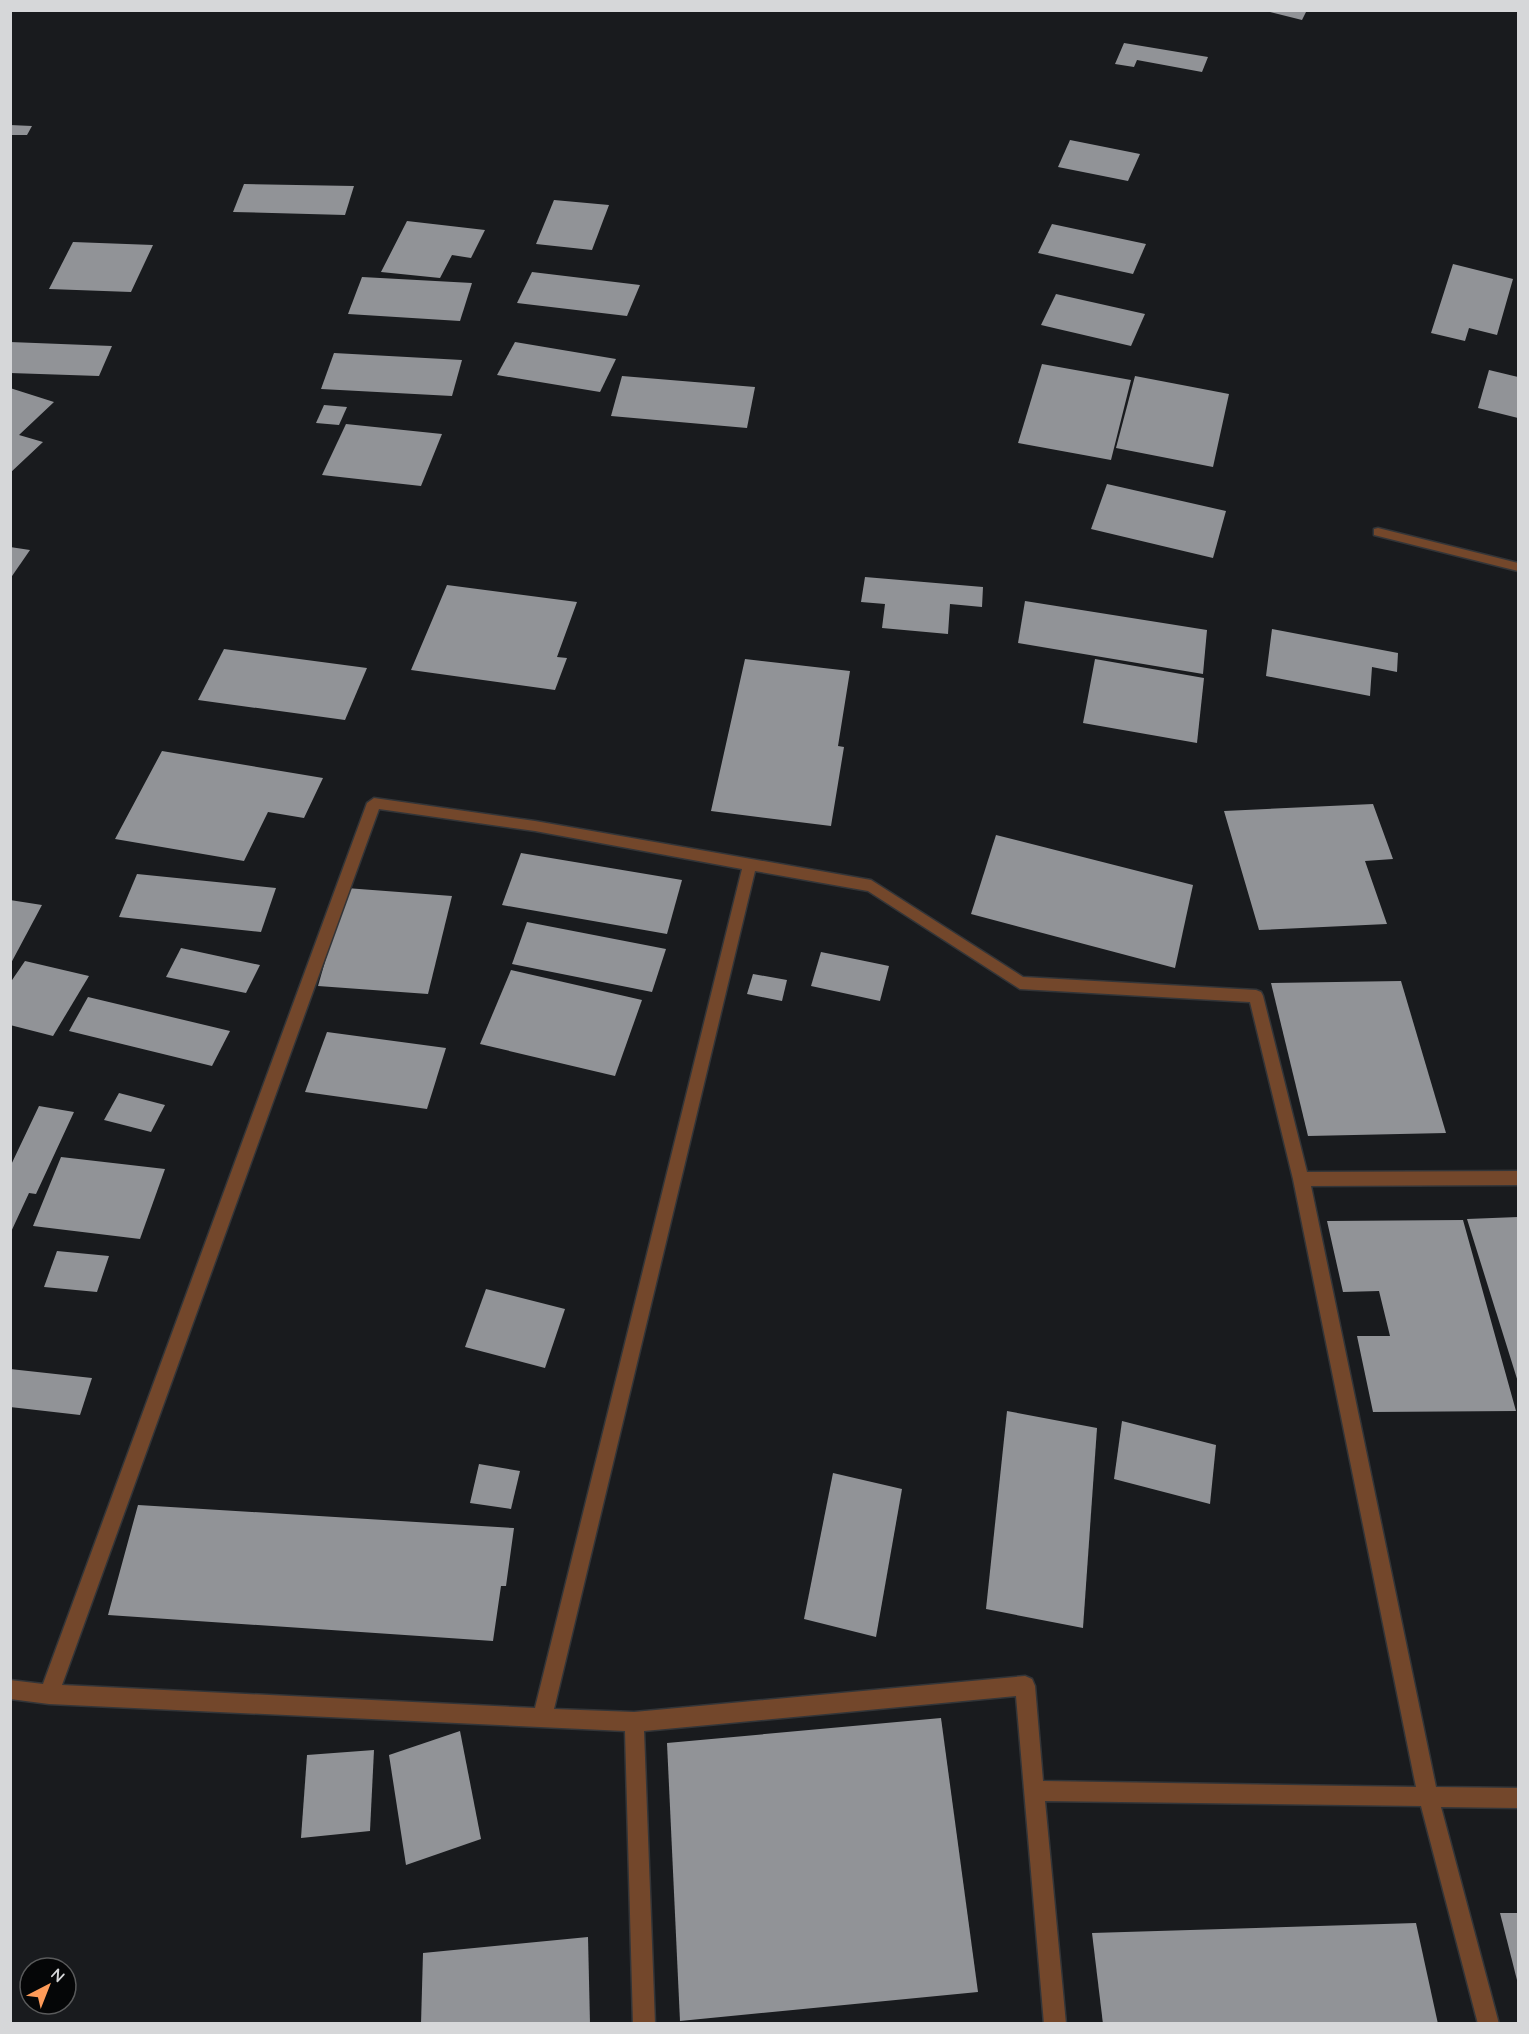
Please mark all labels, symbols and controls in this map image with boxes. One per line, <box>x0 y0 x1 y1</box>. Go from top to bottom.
north arrow <box>18 1956 78 2016</box>
text: N <box>47 1963 69 1986</box>

